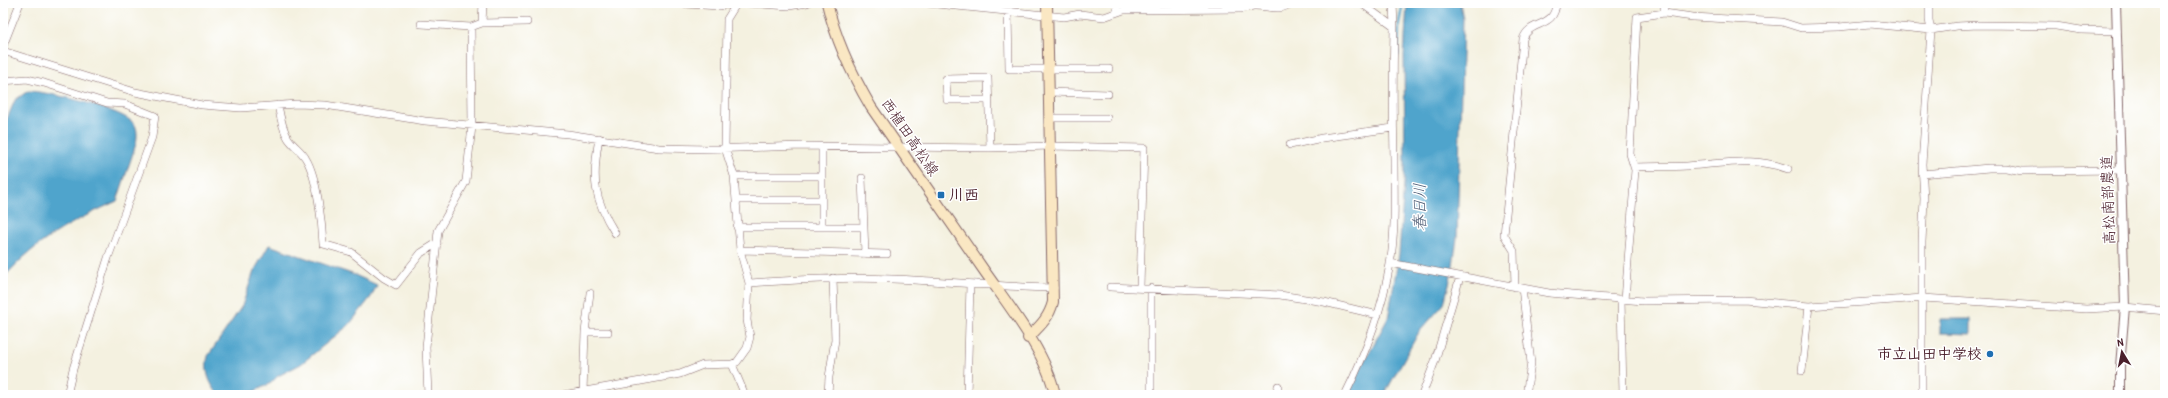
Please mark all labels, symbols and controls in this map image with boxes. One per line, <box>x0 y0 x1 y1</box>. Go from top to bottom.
street label: 西植田高松線 <box>877 94 944 180</box>
street label: 高松南部農道 <box>2095 155 2120 245</box>
water label: 春日川 <box>1408 183 1430 231</box>
place label: 川西 <box>949 184 979 205</box>
marker: 川西 <box>936 190 946 200</box>
north arrow <box>2102 332 2142 372</box>
text: N <box>2116 335 2125 350</box>
place label: 市立山田中学校 <box>1877 343 1982 364</box>
marker: 市立山田中学校 <box>1985 349 1995 359</box>

